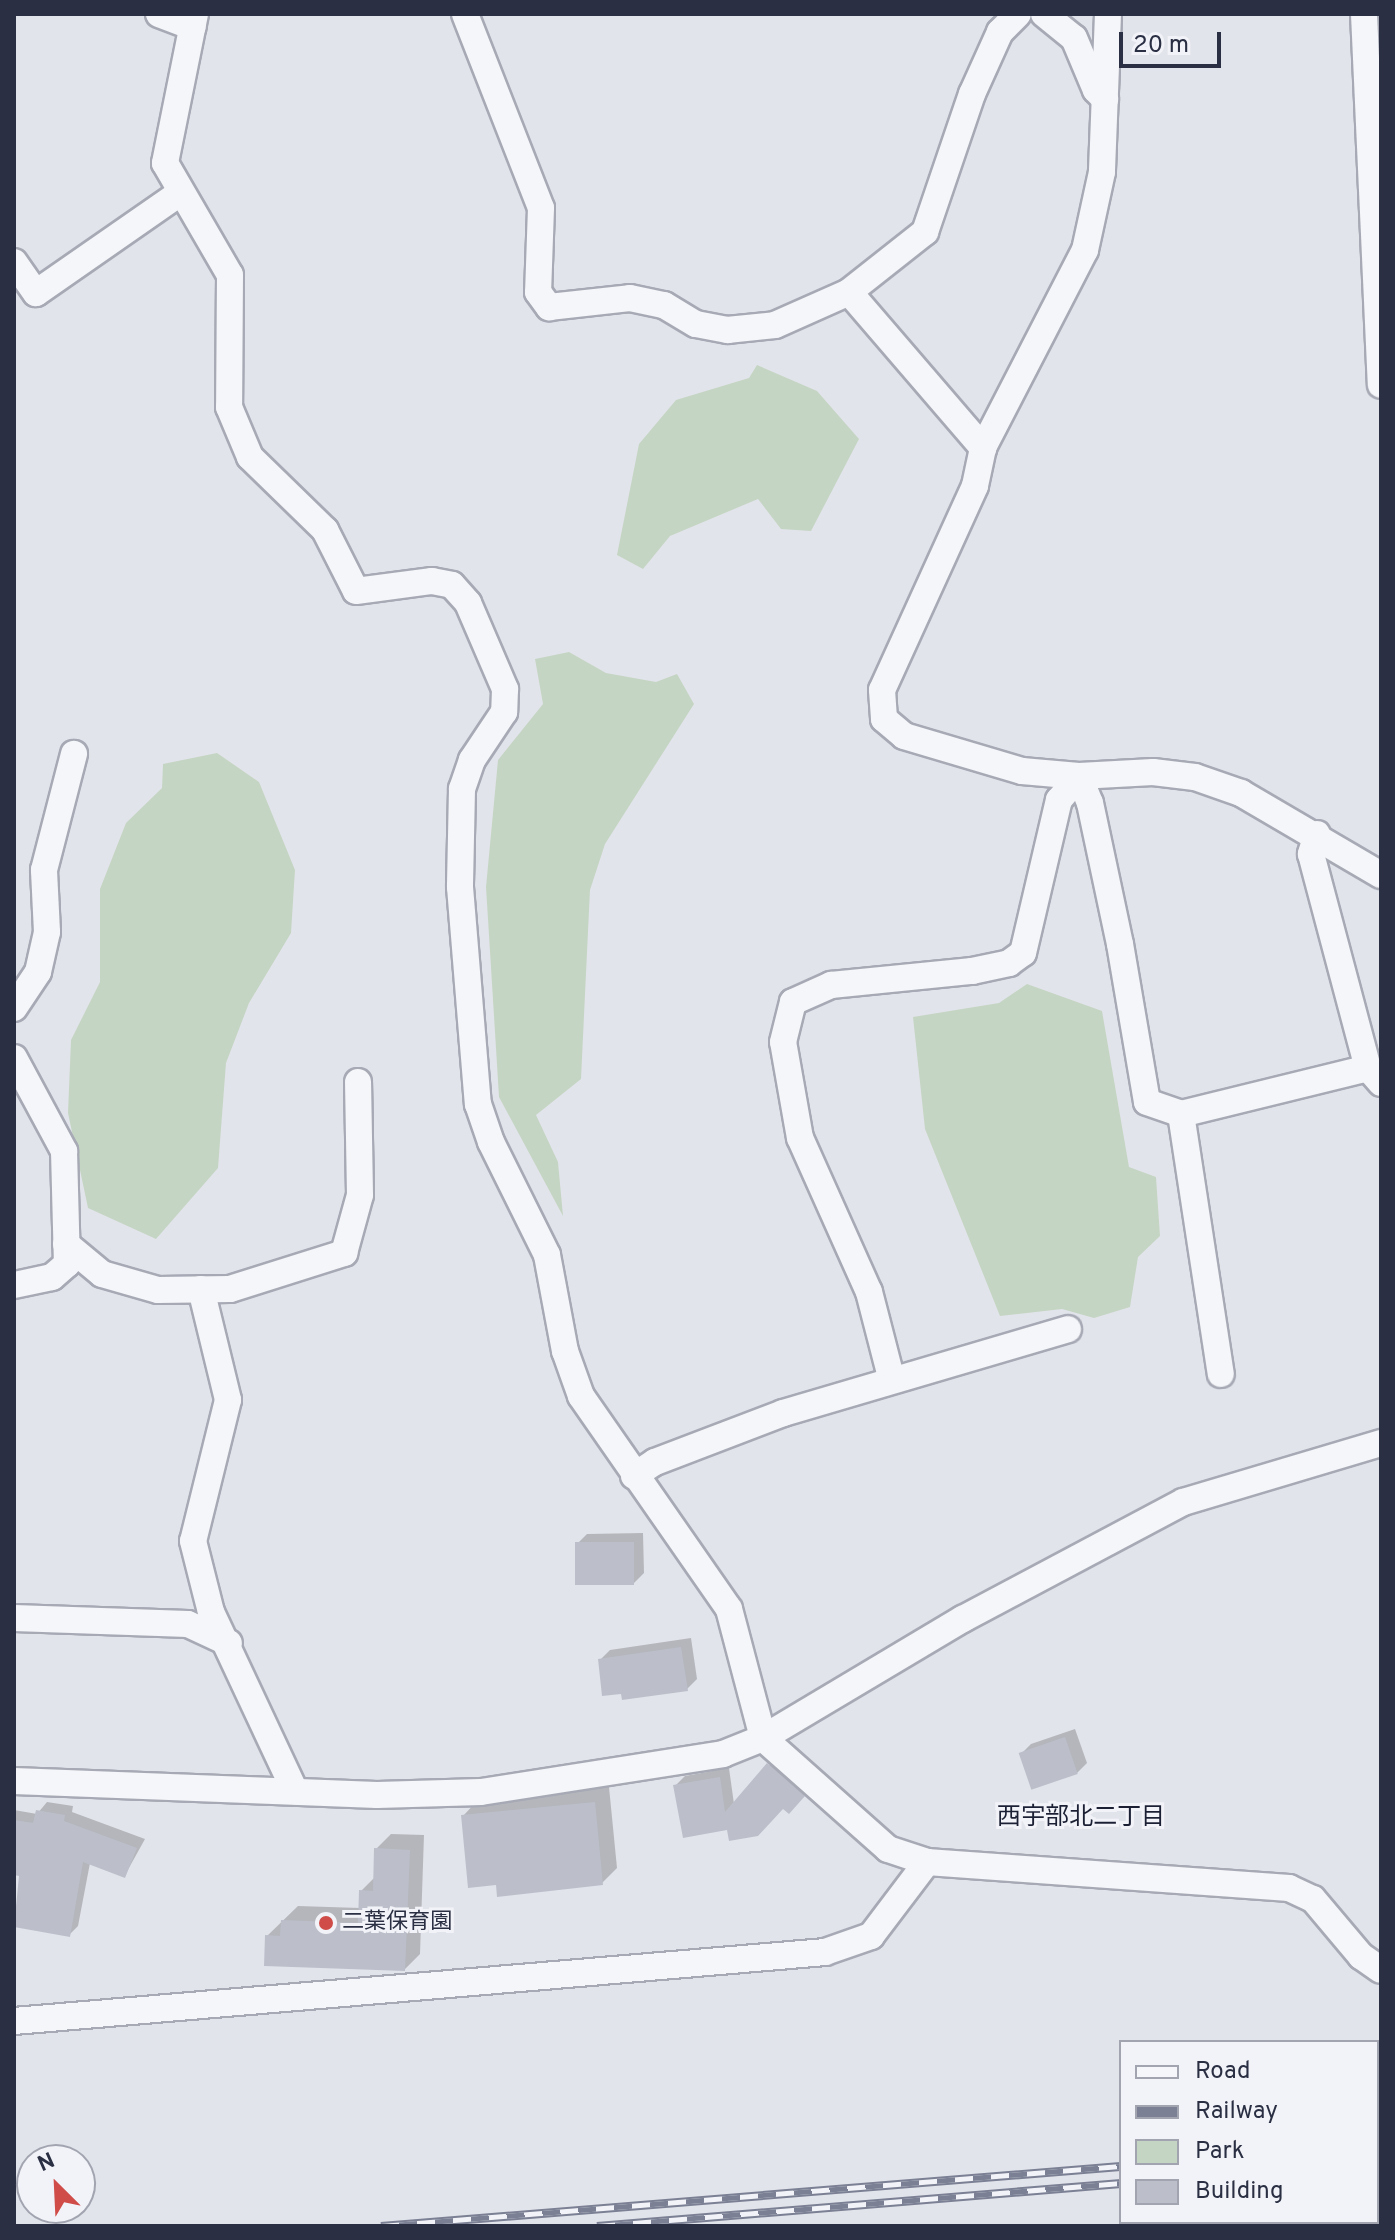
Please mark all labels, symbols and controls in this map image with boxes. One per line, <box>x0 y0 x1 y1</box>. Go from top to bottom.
scale bar <box>1123 16 1225 66</box>
text: 20 m <box>1133 31 1189 61</box>
district label: 西宇部北二丁目 <box>997 1805 1165 1833</box>
place label: 二葉保育園 <box>342 1910 452 1936</box>
marker: 二葉保育園 <box>317 1914 335 1932</box>
legend <box>1119 2040 1379 2224</box>
text: Road <box>1195 2057 1251 2087</box>
text: Railway <box>1195 2097 1278 2127</box>
text: Park <box>1195 2137 1245 2167</box>
north arrow <box>16 2144 96 2224</box>
text: N <box>34 2148 60 2179</box>
text: Building <box>1195 2177 1284 2207</box>

